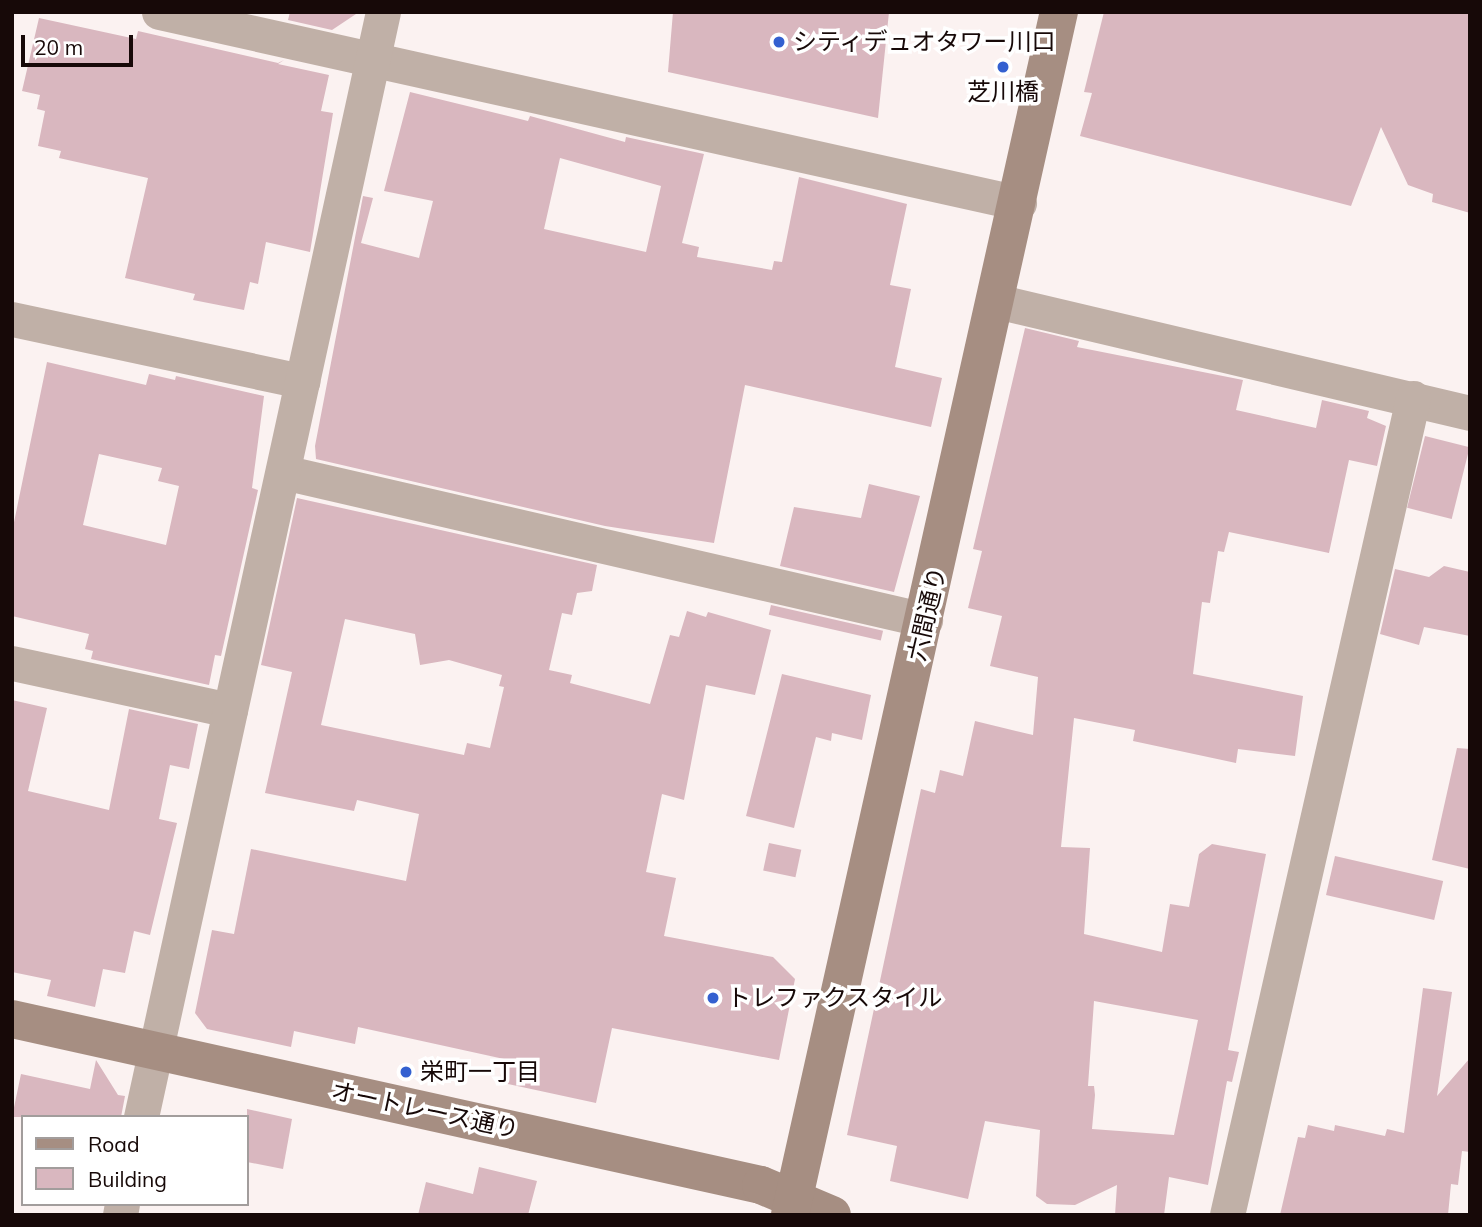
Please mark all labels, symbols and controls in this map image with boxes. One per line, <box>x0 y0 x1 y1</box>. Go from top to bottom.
scale bar <box>24 21 136 65</box>
place label: シティデュオタワー川口 <box>793 28 1057 56</box>
text: 20 m <box>34 34 83 60</box>
marker: シティデュオタワー川口 <box>771 34 787 50</box>
marker: 芝川橋 <box>995 59 1011 75</box>
place label: 芝川橋 <box>967 78 1039 106</box>
street label: 六間通り <box>902 564 952 664</box>
place label: トレファクスタイル <box>727 984 943 1012</box>
marker: トレファクスタイル <box>705 990 721 1006</box>
place label: 栄町一丁目 <box>420 1058 540 1086</box>
marker: 栄町一丁目 <box>398 1064 414 1080</box>
street label: オートレース通り <box>328 1076 522 1144</box>
legend <box>21 1115 248 1206</box>
text: Road <box>88 1131 139 1157</box>
text: Building <box>88 1166 167 1192</box>

